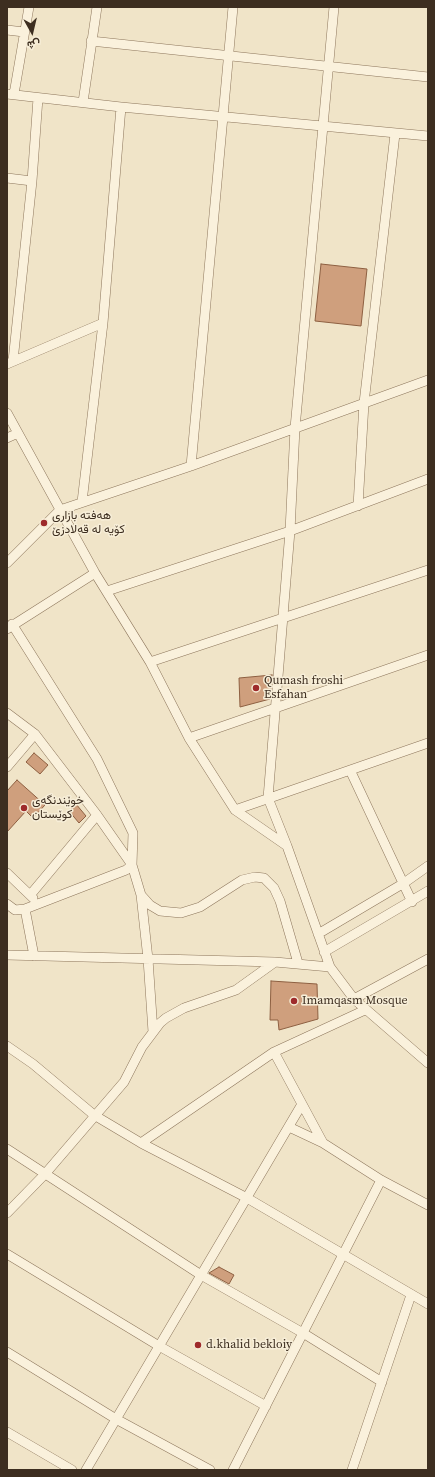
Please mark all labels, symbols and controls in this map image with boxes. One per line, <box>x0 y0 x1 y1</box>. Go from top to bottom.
north arrow <box>12 12 52 52</box>
text: ش <box>26 36 41 53</box>
place label: هەفتە بازاری کۆیە لە قەلادزێ <box>52 509 125 537</box>
marker: هەفتە بازاری کۆیە لە قەلادزێ <box>39 518 49 528</box>
place label: Qumash froshi Esfahan <box>264 674 343 702</box>
marker: Qumash froshi Esfahan <box>251 683 261 693</box>
place label: خوێندنگەی کوێستان <box>32 794 84 822</box>
marker: خوێندنگەی کوێستان <box>19 803 29 813</box>
place label: Imamqasm Mosque <box>302 994 408 1008</box>
marker: Imamqasm Mosque <box>289 996 299 1006</box>
place label: d.khalid bekloiy <box>206 1338 292 1352</box>
marker: d.khalid bekloiy <box>193 1340 203 1350</box>

